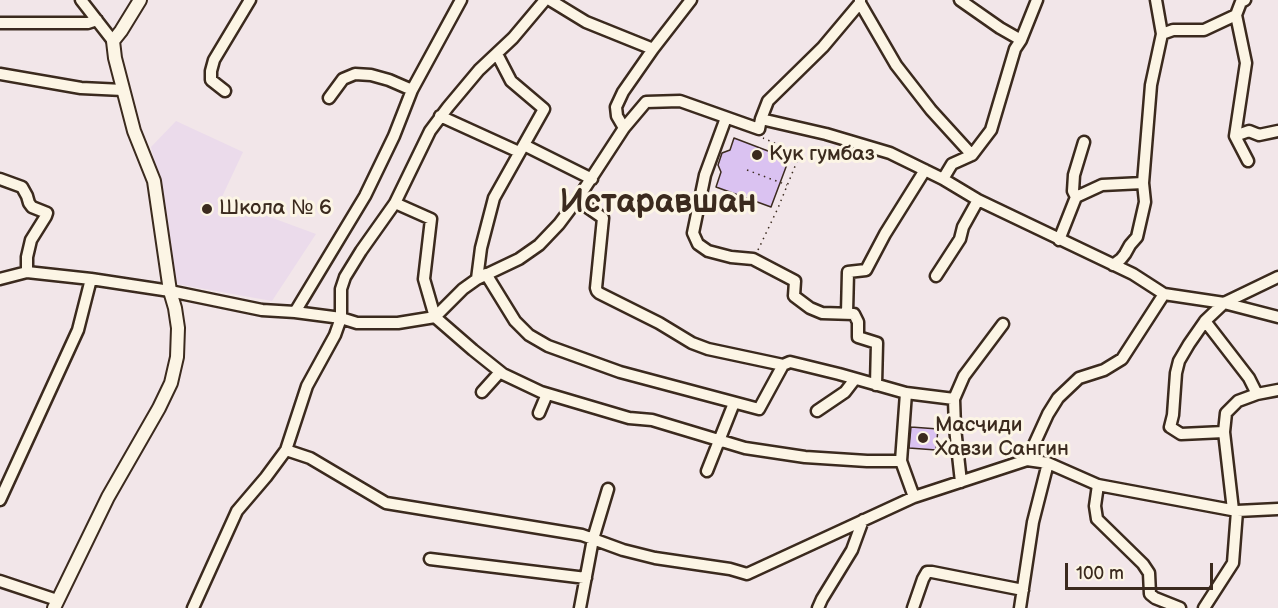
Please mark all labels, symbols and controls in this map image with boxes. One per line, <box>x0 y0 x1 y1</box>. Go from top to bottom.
place label: Кук гумбаз <box>769 142 875 168</box>
marker: Кук гумбаз <box>750 148 764 162</box>
district label: Истаравшан <box>560 184 756 224</box>
place label: Школа № 6 <box>219 196 332 222</box>
marker: Школа № 6 <box>200 202 214 216</box>
place label: Масҷиди Хавзи Сангин <box>935 413 1069 463</box>
marker: Масҷиди Хавзи Сангин <box>916 431 930 445</box>
scale bar <box>1068 551 1216 589</box>
text: 100 m <box>1076 563 1124 584</box>

